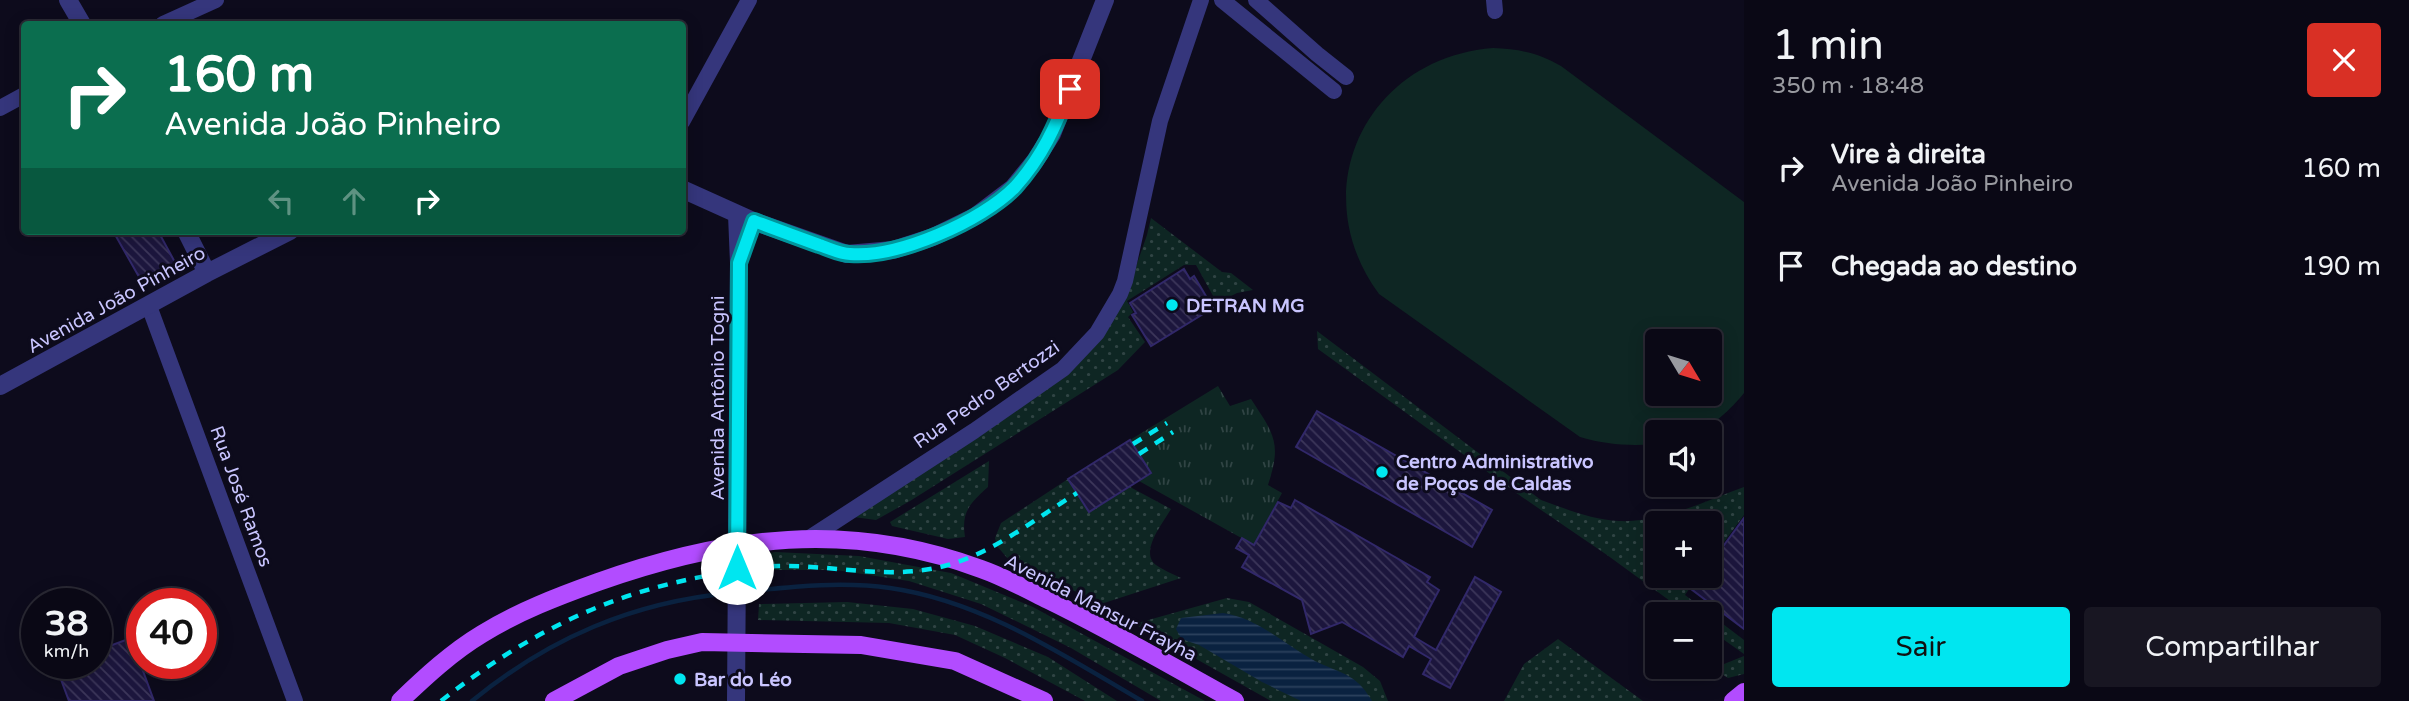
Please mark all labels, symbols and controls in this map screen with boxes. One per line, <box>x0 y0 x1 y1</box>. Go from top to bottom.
text: 1 min <box>1772 20 1884 71</box>
button: close <box>2307 23 2381 97</box>
text: 160 m <box>164 46 314 105</box>
icon: right <box>49 49 140 140</box>
pin <box>1040 59 1100 119</box>
icon: arrive <box>1051 70 1089 108</box>
text: 350 m · 18:48 <box>1772 72 1924 100</box>
text: Avenida João Pinheiro <box>164 106 501 144</box>
text: Vire à direita <box>1831 139 1986 170</box>
icon: right <box>1772 149 1810 187</box>
text: 160 m <box>2301 153 2381 184</box>
text: Avenida João Pinheiro <box>1831 170 2073 198</box>
icon: left <box>262 182 300 220</box>
icon: ahead <box>335 182 373 220</box>
icon: right <box>408 182 446 220</box>
street label: Avenida João Pinheiro <box>24 242 209 358</box>
icon: arrive <box>1772 247 1810 285</box>
text: Chegada ao destino <box>1831 251 2077 282</box>
text: 190 m <box>2301 251 2381 282</box>
street label: Avenida Antônio Togni <box>707 295 729 501</box>
place label: DETRAN MG <box>1186 295 1305 317</box>
marker: DETRAN MG <box>1164 297 1180 313</box>
north arrow <box>1645 329 1722 406</box>
map controls <box>1645 329 1722 679</box>
street label: Rua Pedro Bertozzi <box>909 336 1064 453</box>
button: sound <box>1645 420 1722 497</box>
street label: Rua José Ramos <box>205 423 277 570</box>
place label: Centro Administrativo de Poços de Caldas <box>1396 451 1594 496</box>
marker: Centro Administrativo de Poços de Caldas <box>1374 464 1390 480</box>
button: + <box>1645 511 1722 588</box>
position arrow <box>700 531 774 605</box>
street label: Avenida Mansur Frayha <box>1001 550 1200 666</box>
speed limit sign: 40 <box>126 588 217 679</box>
button: − <box>1645 602 1722 679</box>
text: 38 <box>45 603 88 645</box>
button: Sair <box>1772 607 2070 687</box>
button: Compartilhar <box>2084 607 2381 687</box>
text: km/h <box>44 640 89 662</box>
place label: Bar do Léo <box>694 669 792 691</box>
marker: Bar do Léo <box>672 671 688 687</box>

